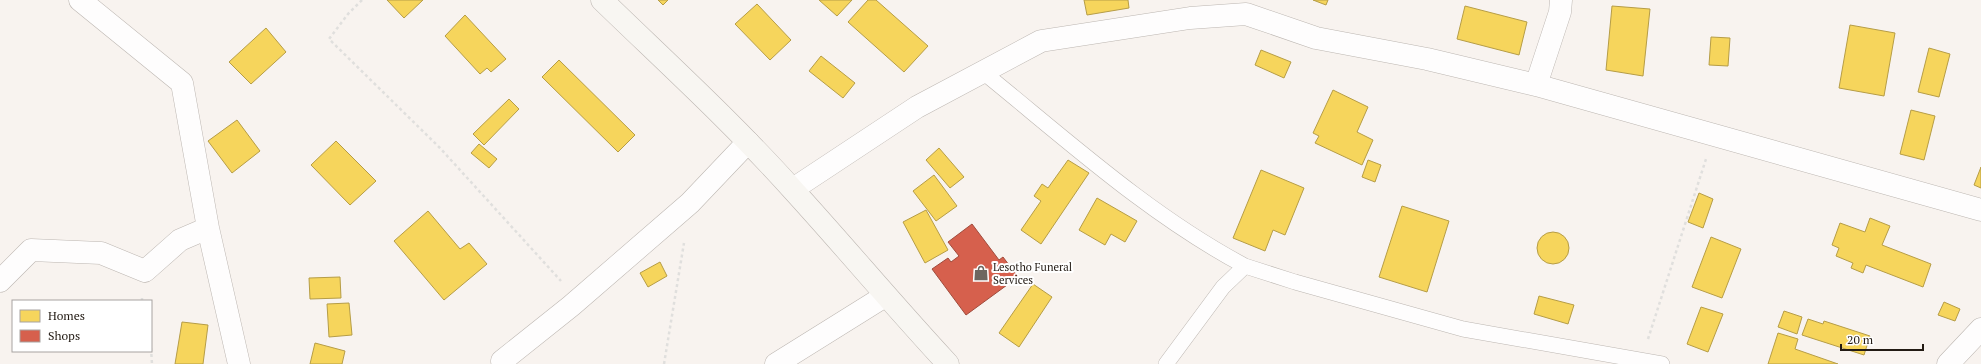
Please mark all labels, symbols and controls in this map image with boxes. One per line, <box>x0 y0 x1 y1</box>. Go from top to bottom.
place label: Lesotho Funeral Services <box>993 260 1072 287</box>
shop icon: Lesotho Funeral Services <box>972 264 990 282</box>
legend <box>12 300 152 352</box>
text: Homes <box>48 308 85 323</box>
scale bar <box>1841 326 1923 352</box>
text: Shops <box>48 328 80 343</box>
text: 20 m <box>1847 332 1874 347</box>

